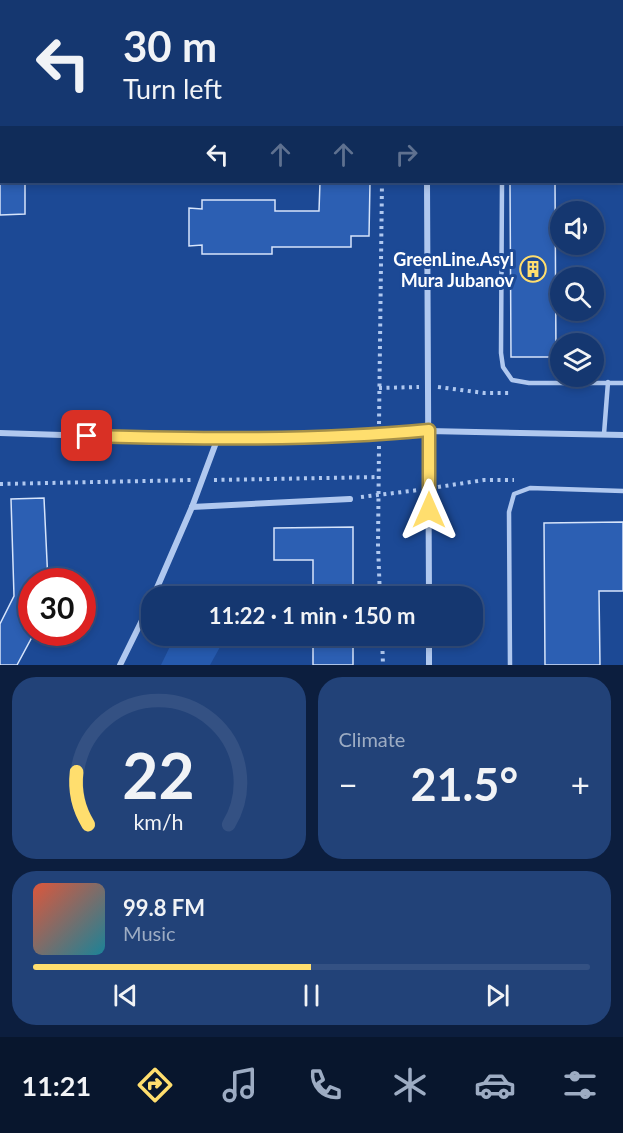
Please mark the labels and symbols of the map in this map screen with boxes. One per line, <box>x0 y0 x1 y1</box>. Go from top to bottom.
place label: GreenLine.Asyl Mura Jubanov <box>393 248 514 291</box>
building icon: GreenLine.Asyl Mura Jubanov <box>518 254 548 284</box>
pin <box>61 410 112 461</box>
position arrow <box>397 478 461 542</box>
speed limit sign: 30 <box>18 568 96 646</box>

